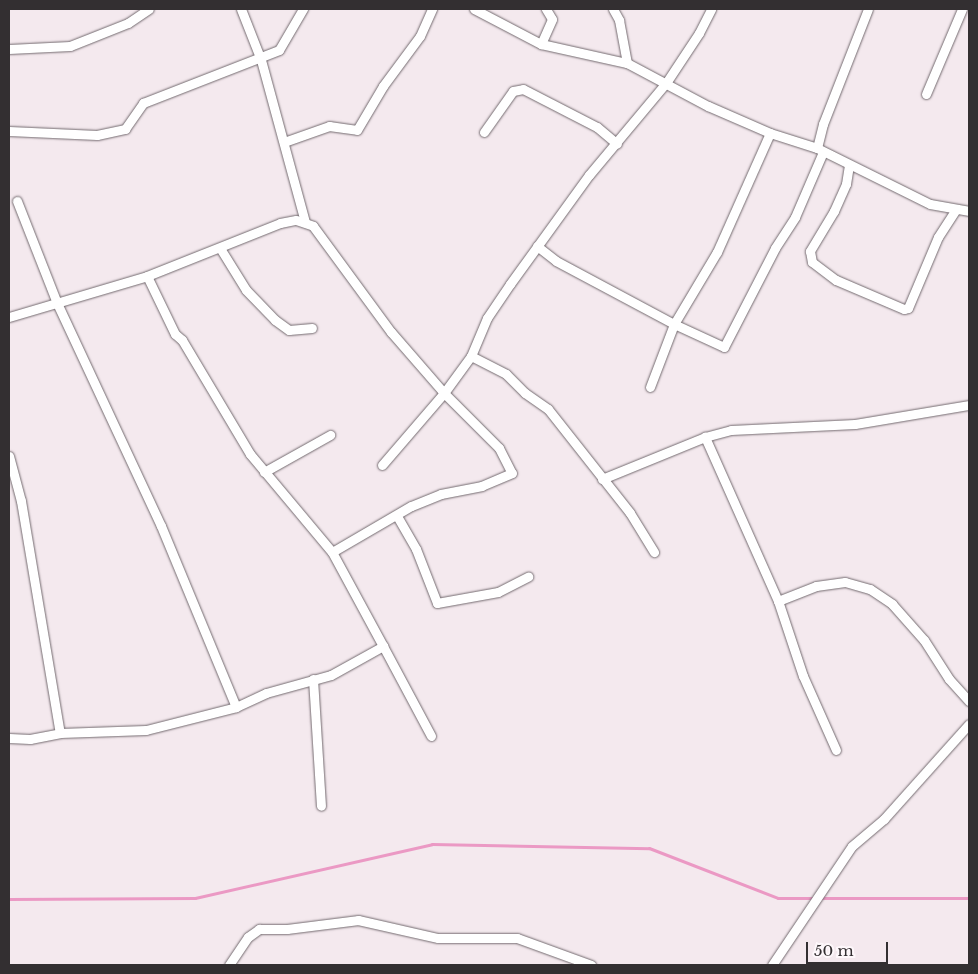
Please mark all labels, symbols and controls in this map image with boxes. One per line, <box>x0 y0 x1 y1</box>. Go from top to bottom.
scale bar <box>808 932 890 964</box>
text: 50 m <box>814 941 854 960</box>

